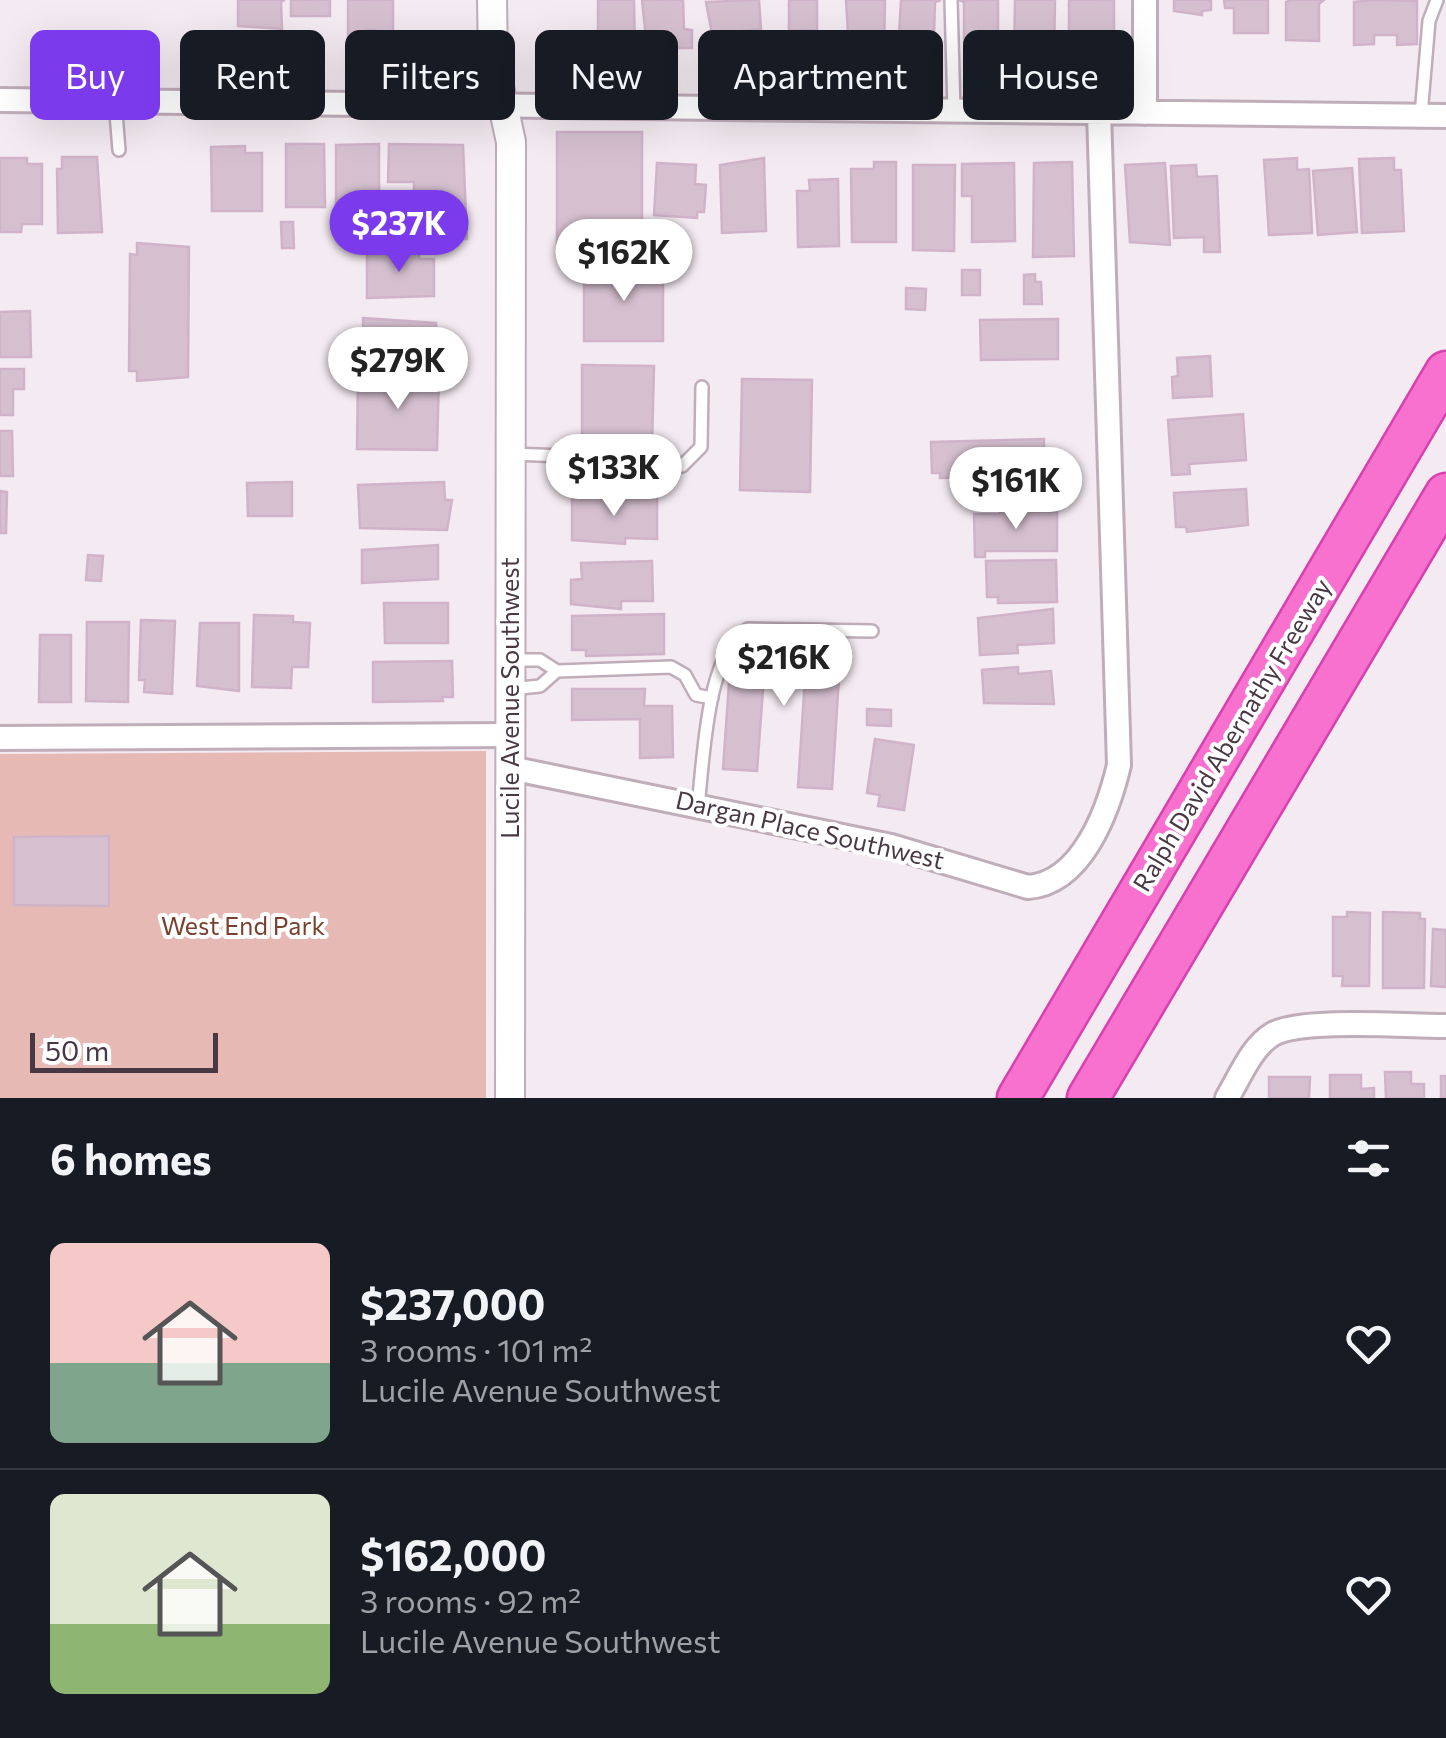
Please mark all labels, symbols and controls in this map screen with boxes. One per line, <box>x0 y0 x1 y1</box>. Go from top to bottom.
chip: Buy <box>30 30 160 120</box>
chip: Rent <box>180 30 325 120</box>
chip: Filters <box>345 30 515 120</box>
chip: New <box>535 30 678 120</box>
chip: Apartment <box>698 30 943 120</box>
chip: House <box>963 30 1134 120</box>
pin: $237K <box>329 190 469 275</box>
text: $237K <box>352 202 446 242</box>
pin: $162K <box>554 219 694 304</box>
text: $162K <box>578 231 670 271</box>
pin: $279K <box>328 327 468 412</box>
text: $279K <box>350 339 446 379</box>
pin: $133K <box>544 434 684 519</box>
text: $133K <box>568 446 660 486</box>
pin: $161K <box>946 447 1086 532</box>
text: $161K <box>971 459 1061 499</box>
street label: Lucile Avenue Southwest <box>494 557 524 839</box>
street label: Ralph David Abernathy Freeway <box>1126 573 1337 896</box>
pin: $216K <box>714 624 854 709</box>
text: $216K <box>737 636 831 676</box>
street label: Dargan Place Southwest <box>673 784 947 875</box>
park label: West End Park <box>161 910 325 940</box>
scale bar <box>30 1028 218 1072</box>
text: 50 m <box>45 1033 109 1067</box>
icon: filters <box>1341 1131 1396 1186</box>
text: 6 homes <box>50 1132 212 1184</box>
text: $237,000 <box>360 1277 546 1329</box>
icon: home <box>130 1283 250 1403</box>
icon: heart <box>1341 1316 1396 1371</box>
text: 3 rooms · 101 m² <box>360 1329 592 1369</box>
text: Lucile Avenue Southwest <box>360 1369 721 1409</box>
text: $162,000 <box>360 1528 546 1580</box>
icon: home <box>130 1534 250 1654</box>
icon: heart <box>1341 1567 1396 1622</box>
text: 3 rooms · 92 m² <box>360 1580 581 1620</box>
text: Lucile Avenue Southwest <box>360 1620 721 1660</box>

